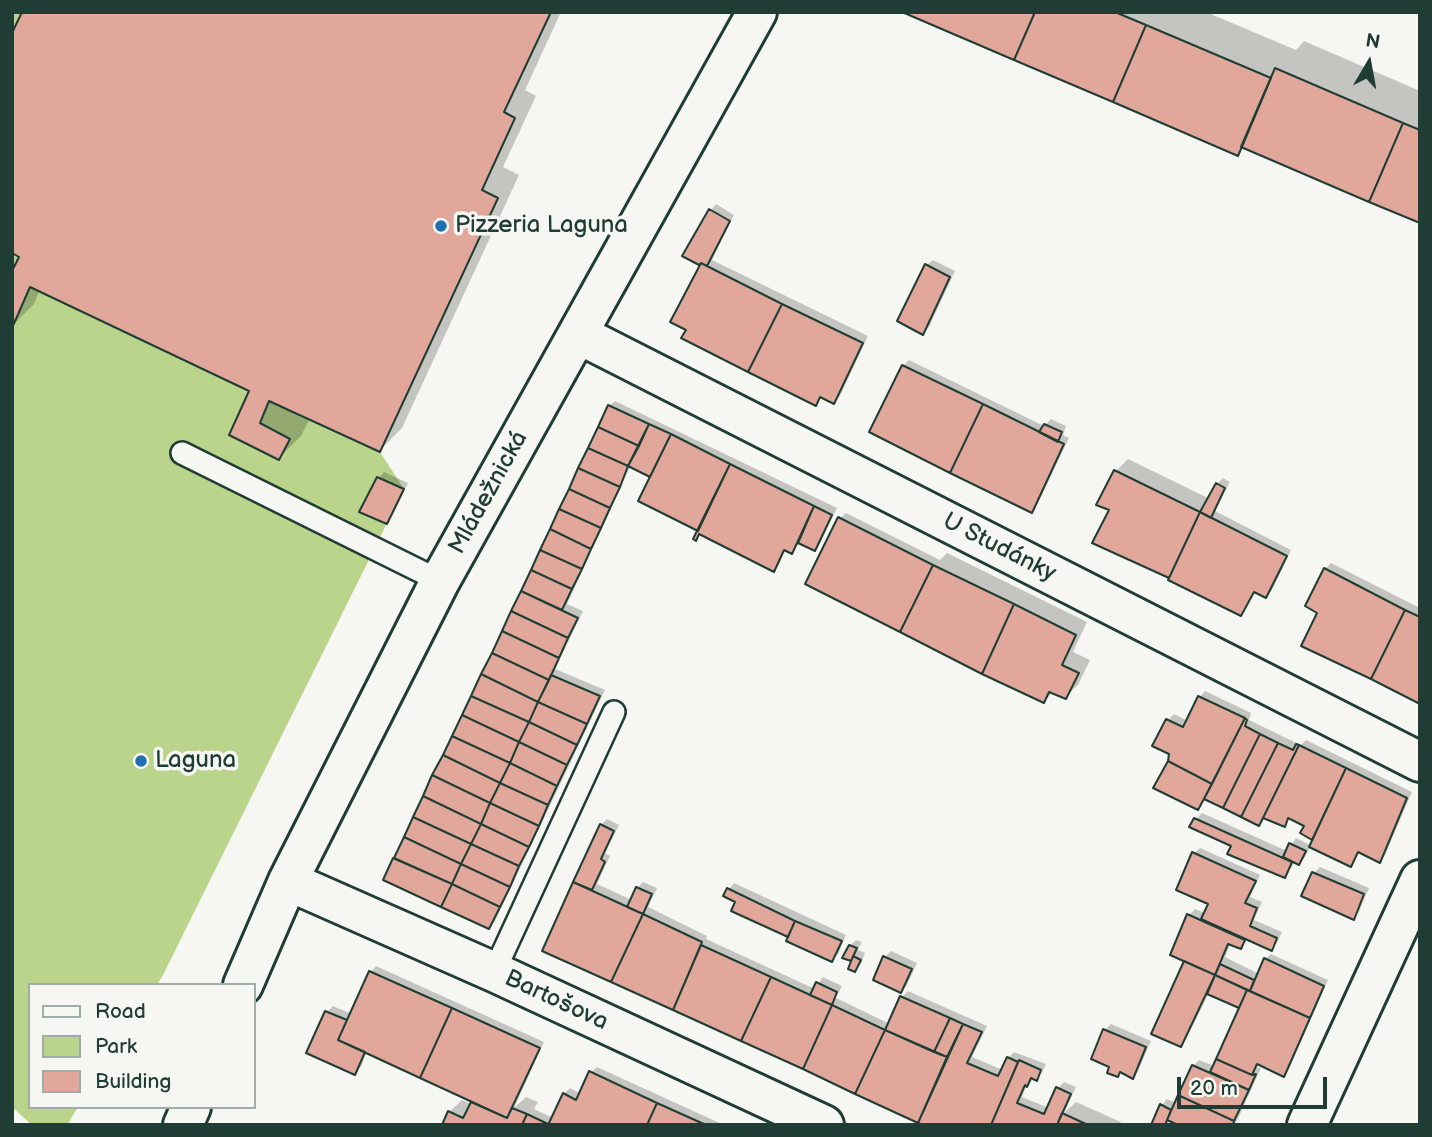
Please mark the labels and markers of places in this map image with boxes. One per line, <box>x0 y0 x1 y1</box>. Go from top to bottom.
place label: Pizzeria Laguna <box>455 212 628 240</box>
marker: Pizzeria Laguna <box>433 218 449 234</box>
place label: Laguna <box>155 747 236 775</box>
marker: Laguna <box>133 753 149 769</box>

